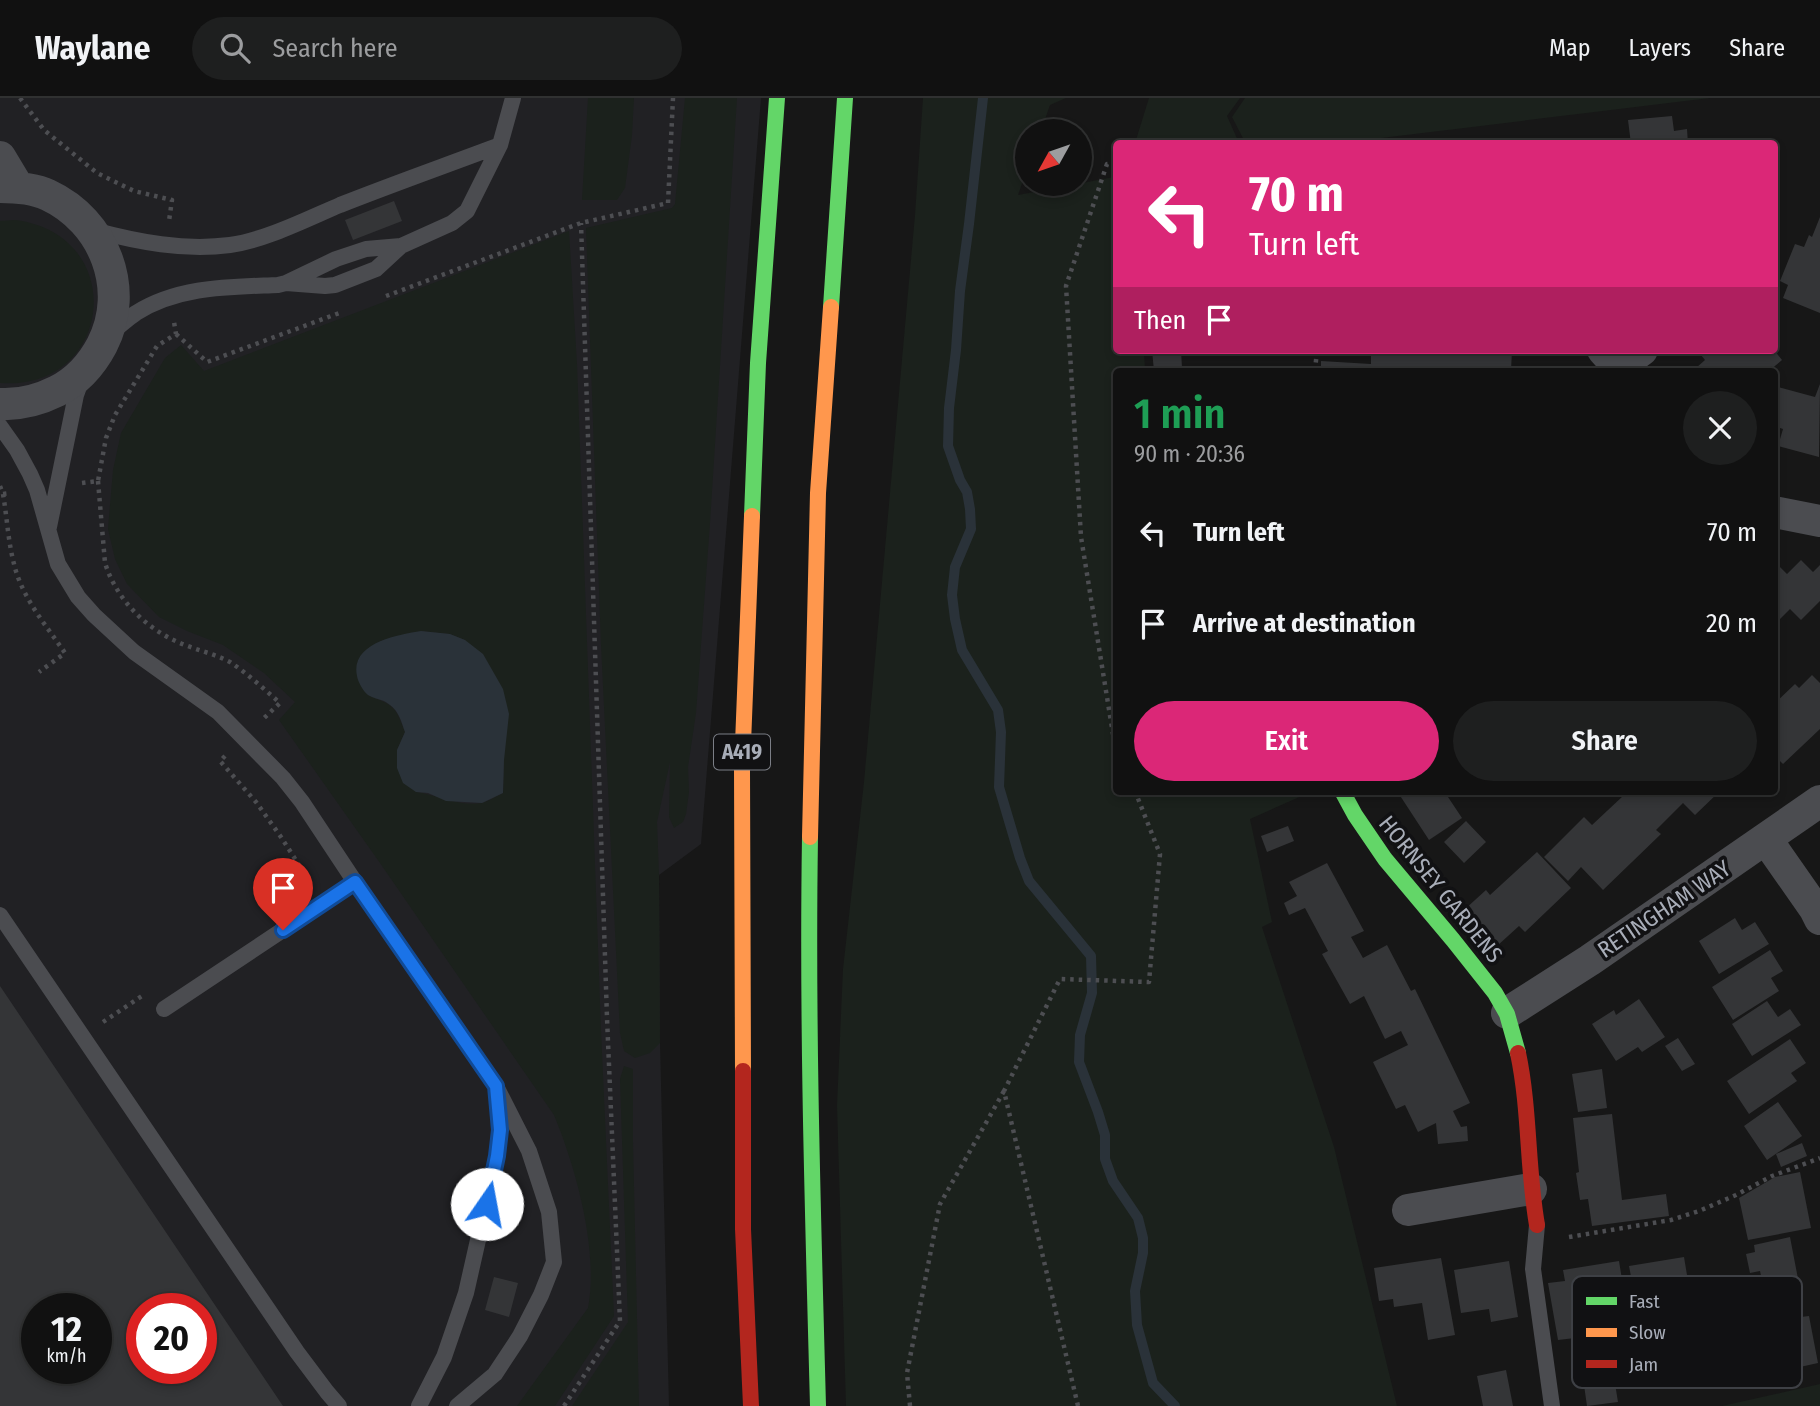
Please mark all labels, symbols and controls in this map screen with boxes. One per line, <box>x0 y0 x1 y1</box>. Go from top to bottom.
search box <box>192 17 682 80</box>
text: Waylane <box>35 28 150 68</box>
icon: search <box>216 29 254 67</box>
text: Search here <box>272 33 398 64</box>
text: Map <box>1549 34 1591 62</box>
text: Layers <box>1629 34 1691 62</box>
text: Share <box>1729 34 1785 62</box>
north arrow <box>1015 119 1092 196</box>
map controls <box>1015 119 1092 196</box>
text: 70 m <box>1249 165 1344 224</box>
icon: left <box>1134 168 1225 259</box>
text: Turn left <box>1249 225 1359 263</box>
icon: arrive <box>1200 301 1238 339</box>
text: Then <box>1134 305 1186 336</box>
text: 1 min <box>1134 389 1225 439</box>
button: close <box>1683 391 1757 465</box>
text: 90 m · 20:36 <box>1134 440 1245 468</box>
icon: left <box>1134 514 1172 552</box>
text: Turn left <box>1193 517 1285 548</box>
text: 70 m <box>1707 517 1757 548</box>
icon: arrive <box>1134 605 1172 643</box>
text: Arrive at destination <box>1193 608 1416 639</box>
text: 20 m <box>1706 608 1757 639</box>
button: Exit <box>1134 701 1439 781</box>
button: Share <box>1453 701 1757 781</box>
road number: A419 <box>714 734 770 770</box>
street label: HORNSEY GARDENS <box>1373 810 1509 968</box>
street label: RETINGHAM WAY <box>1592 854 1736 964</box>
pin <box>253 858 313 930</box>
icon: arrive <box>264 869 302 907</box>
position arrow <box>450 1167 524 1241</box>
legend <box>1572 1276 1802 1388</box>
text: Fast <box>1629 1290 1660 1313</box>
speed limit sign: 20 <box>126 1293 217 1384</box>
text: 12 <box>51 1308 82 1350</box>
text: Slow <box>1629 1321 1666 1344</box>
text: km/h <box>46 1345 87 1367</box>
text: Jam <box>1629 1353 1658 1376</box>

